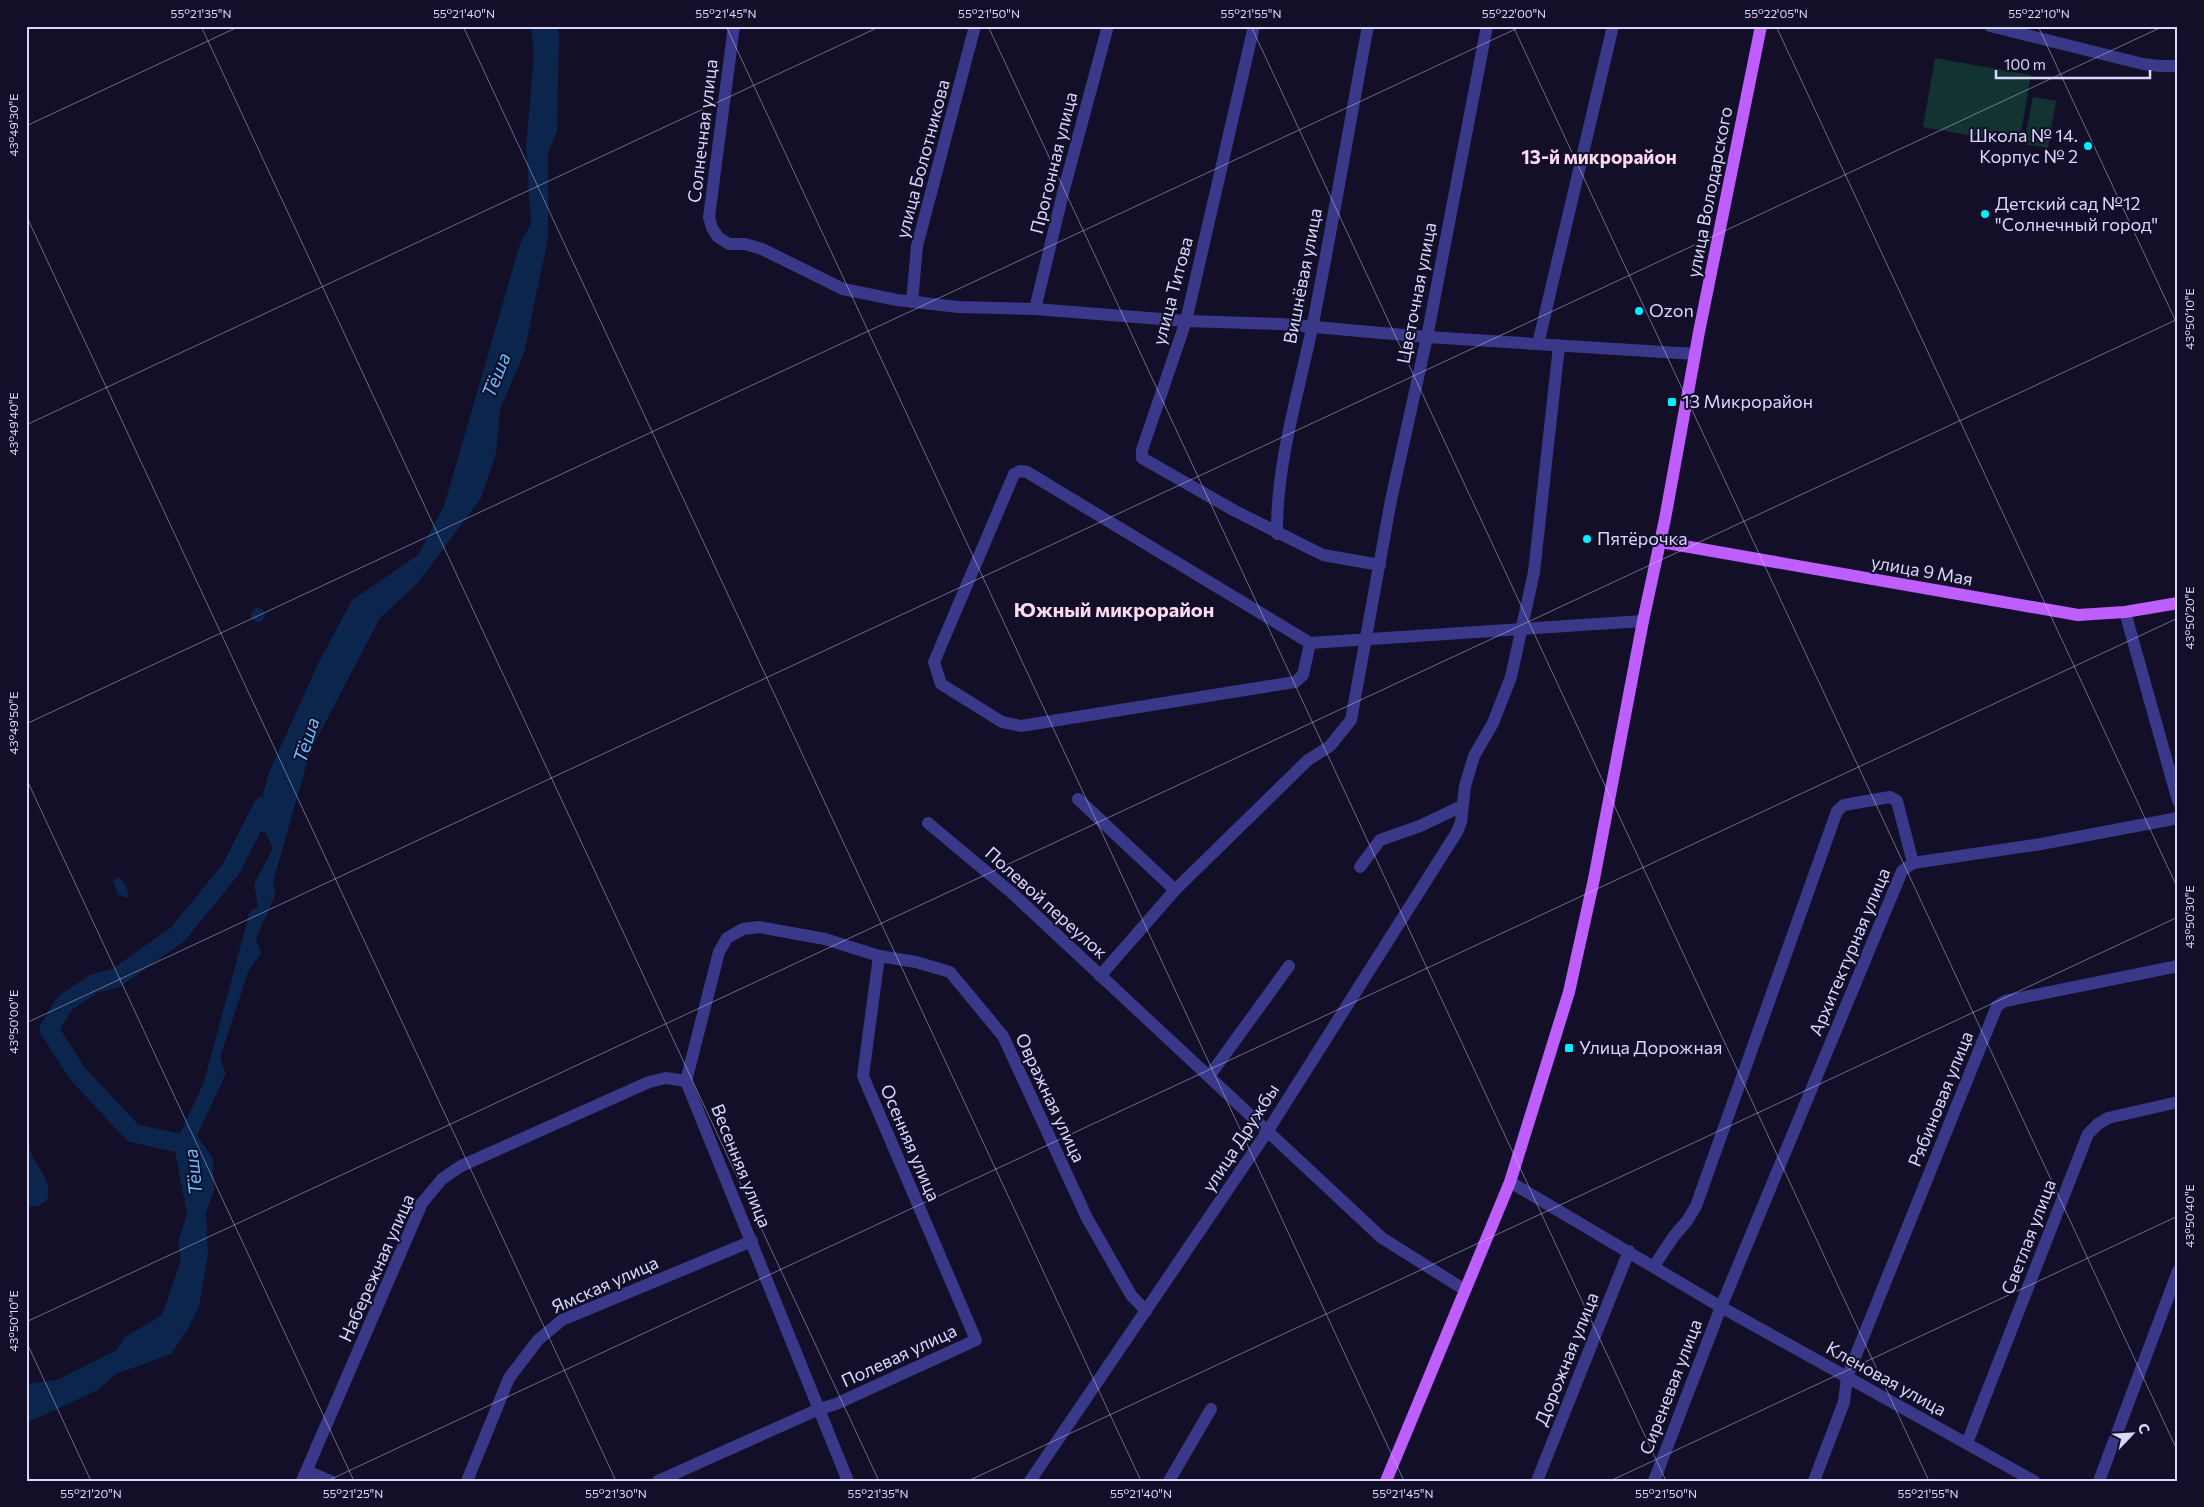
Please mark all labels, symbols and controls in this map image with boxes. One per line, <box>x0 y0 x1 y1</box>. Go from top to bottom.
text: 55°21'35"N <box>171 6 231 20</box>
text: 55°21'40"N <box>433 6 495 20</box>
text: 55°21'45"N <box>695 6 757 20</box>
text: 55°21'50"N <box>958 6 1020 20</box>
text: 55°21'55"N <box>1221 6 1281 20</box>
text: 55°22'00"N <box>1482 6 1546 20</box>
text: 55°22'05"N <box>1744 6 1808 20</box>
text: 55°22'10"N <box>2008 6 2070 20</box>
scale bar <box>1996 48 2150 80</box>
text: 100 m <box>2004 55 2046 73</box>
street label: Солнечная улица <box>682 58 722 204</box>
street label: улица Болотникова <box>890 77 954 241</box>
street label: Прогонная улица <box>1025 90 1081 236</box>
text: 43°49'30"E <box>6 94 20 156</box>
street label: улица Володарского <box>1682 104 1736 279</box>
place label: Школа № 14. Корпус № 2 <box>1969 124 2078 167</box>
marker: Школа № 14. Корпус № 2 <box>2082 140 2094 152</box>
district label: 13-й микрорайон <box>1521 145 1677 168</box>
place label: Детский сад №12 "Солнечный город" <box>1995 192 2158 235</box>
street label: Вишнёвая улица <box>1278 206 1326 345</box>
marker: Детский сад №12 "Солнечный город" <box>1979 208 1991 220</box>
street label: Цветочная улица <box>1392 220 1440 365</box>
street label: улица Титова <box>1147 234 1197 347</box>
text: 43°50'10"E <box>2182 288 2196 350</box>
place label: Ozon <box>1649 299 1694 321</box>
marker: Ozon <box>1633 305 1645 317</box>
water label: Тёша <box>476 349 515 401</box>
place label: 13 Микрорайон <box>1682 390 1813 412</box>
text: 43°49'40"E <box>6 392 20 456</box>
marker: 13 Микрорайон <box>1666 396 1678 408</box>
place label: Пятёрочка <box>1597 527 1688 549</box>
marker: Пятёрочка <box>1581 533 1593 545</box>
street label: улица 9 Мая <box>1870 550 1975 590</box>
text: 43°50'20"E <box>2182 587 2196 649</box>
district label: Южный микрорайон <box>1014 597 1214 621</box>
text: 43°49'50"E <box>6 692 20 754</box>
water label: Тёша <box>287 714 324 766</box>
street label: Полевой переулок <box>981 842 1113 963</box>
street label: Архитектурная улица <box>1804 864 1894 1039</box>
text: 43°50'30"E <box>2182 885 2196 949</box>
text: 43°50'00"E <box>6 990 20 1054</box>
street label: Рябиновая улица <box>1903 1028 1977 1170</box>
street label: Овражная улица <box>1011 1029 1090 1166</box>
place label: Улица Дорожная <box>1579 1036 1722 1058</box>
marker: Улица Дорожная <box>1563 1042 1575 1054</box>
street label: улица Дружбы <box>1197 1079 1283 1196</box>
street label: Осенняя улица <box>876 1081 946 1205</box>
street label: Весенняя улица <box>707 1100 777 1231</box>
water label: Тёша <box>178 1147 207 1197</box>
street label: Светлая улица <box>1996 1176 2060 1297</box>
text: 43°50'40"E <box>2182 1184 2196 1248</box>
street label: Набережная улица <box>334 1190 419 1345</box>
street label: Ямская улица <box>548 1251 662 1317</box>
street label: Дорожная улица <box>1529 1289 1603 1428</box>
text: 43°50'10"E <box>6 1290 20 1352</box>
street label: Сиреневая улица <box>1634 1316 1706 1458</box>
street label: Полевая улица <box>837 1319 960 1391</box>
street label: Кленовая улица <box>1823 1336 1950 1420</box>
north arrow <box>2106 1410 2156 1460</box>
text: С <box>2135 1420 2154 1436</box>
text: 55°21'20"N <box>60 1486 122 1500</box>
text: 55°21'25"N <box>323 1486 383 1500</box>
text: 55°21'30"N <box>585 1486 647 1500</box>
text: 55°21'35"N <box>848 1486 908 1500</box>
text: 55°21'40"N <box>1110 1486 1172 1500</box>
text: 55°21'45"N <box>1372 1486 1434 1500</box>
text: 55°21'50"N <box>1635 1486 1697 1500</box>
text: 55°21'55"N <box>1898 1486 1958 1500</box>

